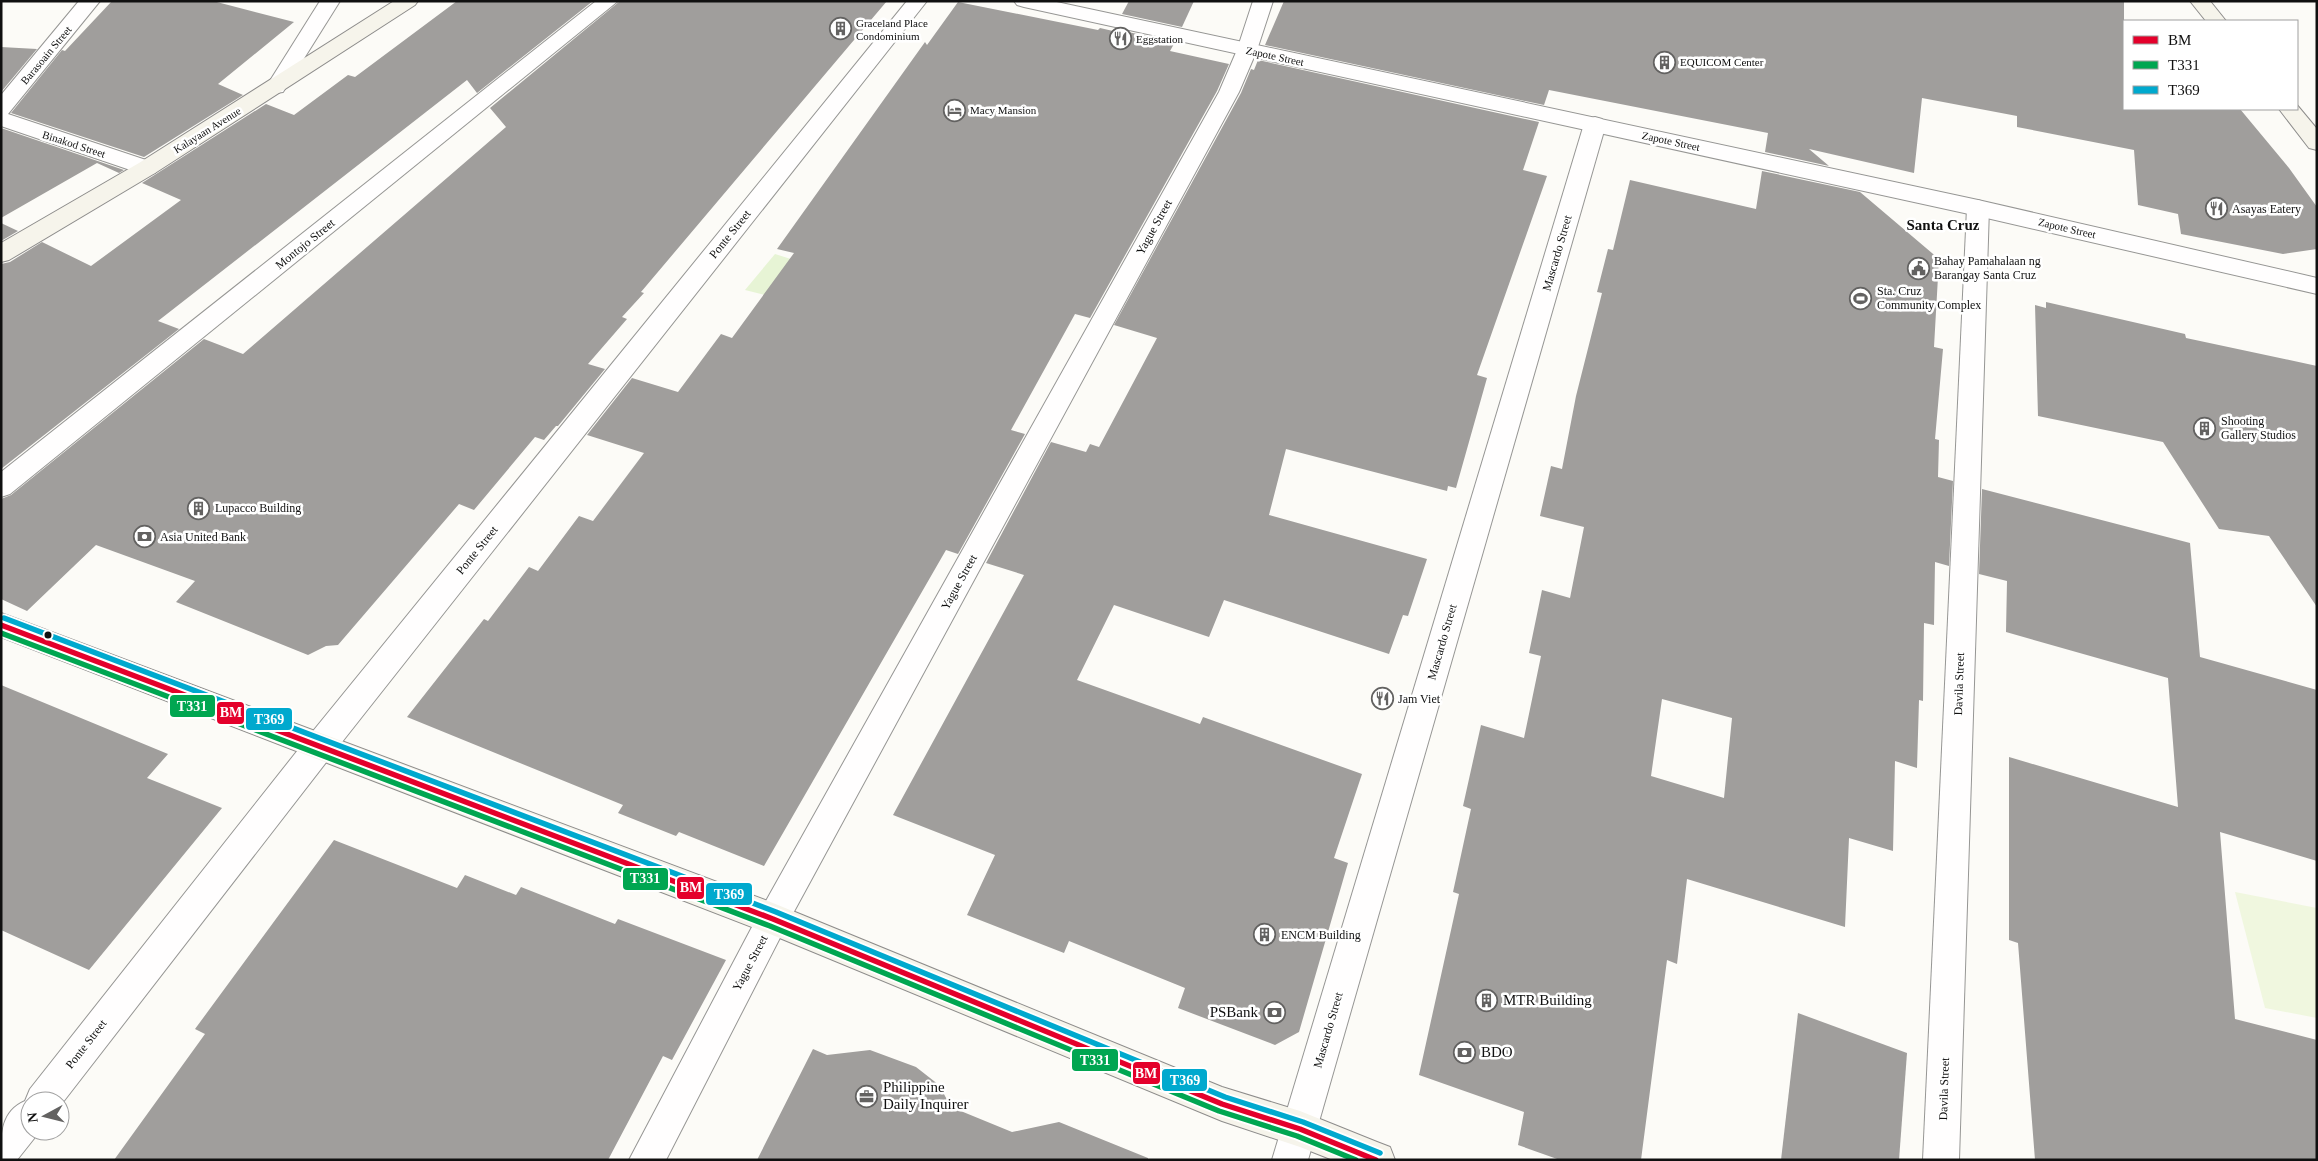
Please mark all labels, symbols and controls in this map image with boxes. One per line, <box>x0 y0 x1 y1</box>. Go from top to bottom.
building icon: Graceland Place Condominium <box>828 17 852 41</box>
place label: Graceland Place Condominium <box>856 17 928 42</box>
legend <box>2123 20 2298 110</box>
street label: Barasoain Street <box>18 23 74 87</box>
restaurant icon: Eggstation <box>1108 27 1132 51</box>
text: BM <box>2168 32 2191 48</box>
place label: Eggstation <box>1136 33 1184 45</box>
street label: Zapote Street <box>1245 44 1305 68</box>
building icon: EQUICOM Center <box>1652 50 1676 74</box>
place label: EQUICOM Center <box>1680 56 1764 68</box>
text: T331 <box>2168 57 2200 73</box>
text: T369 <box>2168 82 2200 98</box>
hotel icon: Macy Mansion <box>942 98 966 122</box>
street label: Kalayaan Avenue <box>171 104 243 156</box>
place label: Macy Mansion <box>970 104 1037 116</box>
street label: Binakod Street <box>41 128 107 160</box>
street label: Zapote Street <box>1641 129 1701 153</box>
street label: Yague Street <box>1133 196 1175 257</box>
restaurant icon: Asayas Eatery <box>2204 197 2228 221</box>
place label: Asayas Eatery <box>2232 202 2301 216</box>
street label: Ponte Street <box>706 206 754 261</box>
street label: Mascardo Street <box>1539 213 1575 293</box>
street label: Montojo Street <box>272 215 338 272</box>
street label: Zapote Street <box>2037 216 2097 240</box>
district label: Santa Cruz <box>1907 217 1980 233</box>
place label: Bahay Pamahalaan ng Barangay Santa Cruz <box>1934 254 2041 282</box>
public building icon: Bahay Pamahalaan ng Barangay Santa Cruz <box>1906 256 1930 280</box>
place label: Sta. Cruz Community Complex <box>1877 284 1981 312</box>
sports icon: Sta. Cruz Community Complex <box>1849 286 1873 310</box>
place label: Shooting Gallery Studios <box>2221 414 2296 442</box>
building icon: Shooting Gallery Studios <box>2193 416 2217 440</box>
building icon: Lupacco Building <box>187 496 211 520</box>
place label: Lupacco Building <box>215 501 301 515</box>
street label: Ponte Street <box>453 522 501 577</box>
bank icon: Asia United Bank <box>132 525 156 549</box>
place label: Asia United Bank <box>160 530 246 544</box>
street label: Yague Street <box>938 551 980 612</box>
street label: Mascardo Street <box>1424 602 1460 682</box>
unlabelled marker <box>43 630 53 640</box>
street label: Davila Street <box>1951 652 1967 716</box>
restaurant icon: Jam Viet <box>1370 687 1394 711</box>
place label: Jam Viet <box>1398 692 1441 706</box>
line badge: T331 <box>169 694 216 718</box>
text: T331 <box>177 699 207 714</box>
line badge: BM <box>216 701 245 725</box>
text: BM <box>220 705 242 720</box>
line badge: T369 <box>245 707 293 731</box>
text: T369 <box>254 712 284 727</box>
line badge: T331 <box>622 867 669 891</box>
text: T331 <box>630 871 660 886</box>
line badge: BM <box>676 876 705 900</box>
text: BM <box>680 880 702 895</box>
line badge: T369 <box>705 882 753 906</box>
text: T369 <box>714 887 744 902</box>
building icon: ENCM Building <box>1253 923 1277 947</box>
place label: ENCM Building <box>1281 928 1361 942</box>
street label: Yague Street <box>729 932 771 993</box>
building icon: MTR Building <box>1475 988 1499 1012</box>
street label: Mascardo Street <box>1310 990 1346 1070</box>
place label: MTR Building <box>1503 992 1592 1008</box>
bank icon: PSBank <box>1262 1000 1286 1024</box>
place label: PSBank <box>1210 1004 1258 1020</box>
street label: Ponte Street <box>63 1016 110 1071</box>
bank icon: BDO <box>1453 1040 1477 1064</box>
place label: BDO <box>1481 1044 1513 1060</box>
line badge: T331 <box>1071 1048 1119 1072</box>
text: T331 <box>1080 1053 1110 1068</box>
street label: Davila Street <box>1936 1057 1952 1121</box>
line badge: BM <box>1132 1061 1161 1085</box>
text: BM <box>1135 1066 1157 1081</box>
line badge: T369 <box>1161 1068 1208 1092</box>
text: T369 <box>1170 1073 1200 1088</box>
place label: Philippine Daily Inquirer <box>883 1079 968 1112</box>
office icon: Philippine Daily Inquirer <box>855 1084 879 1108</box>
north arrow <box>20 1091 70 1141</box>
text: N <box>25 1112 41 1123</box>

